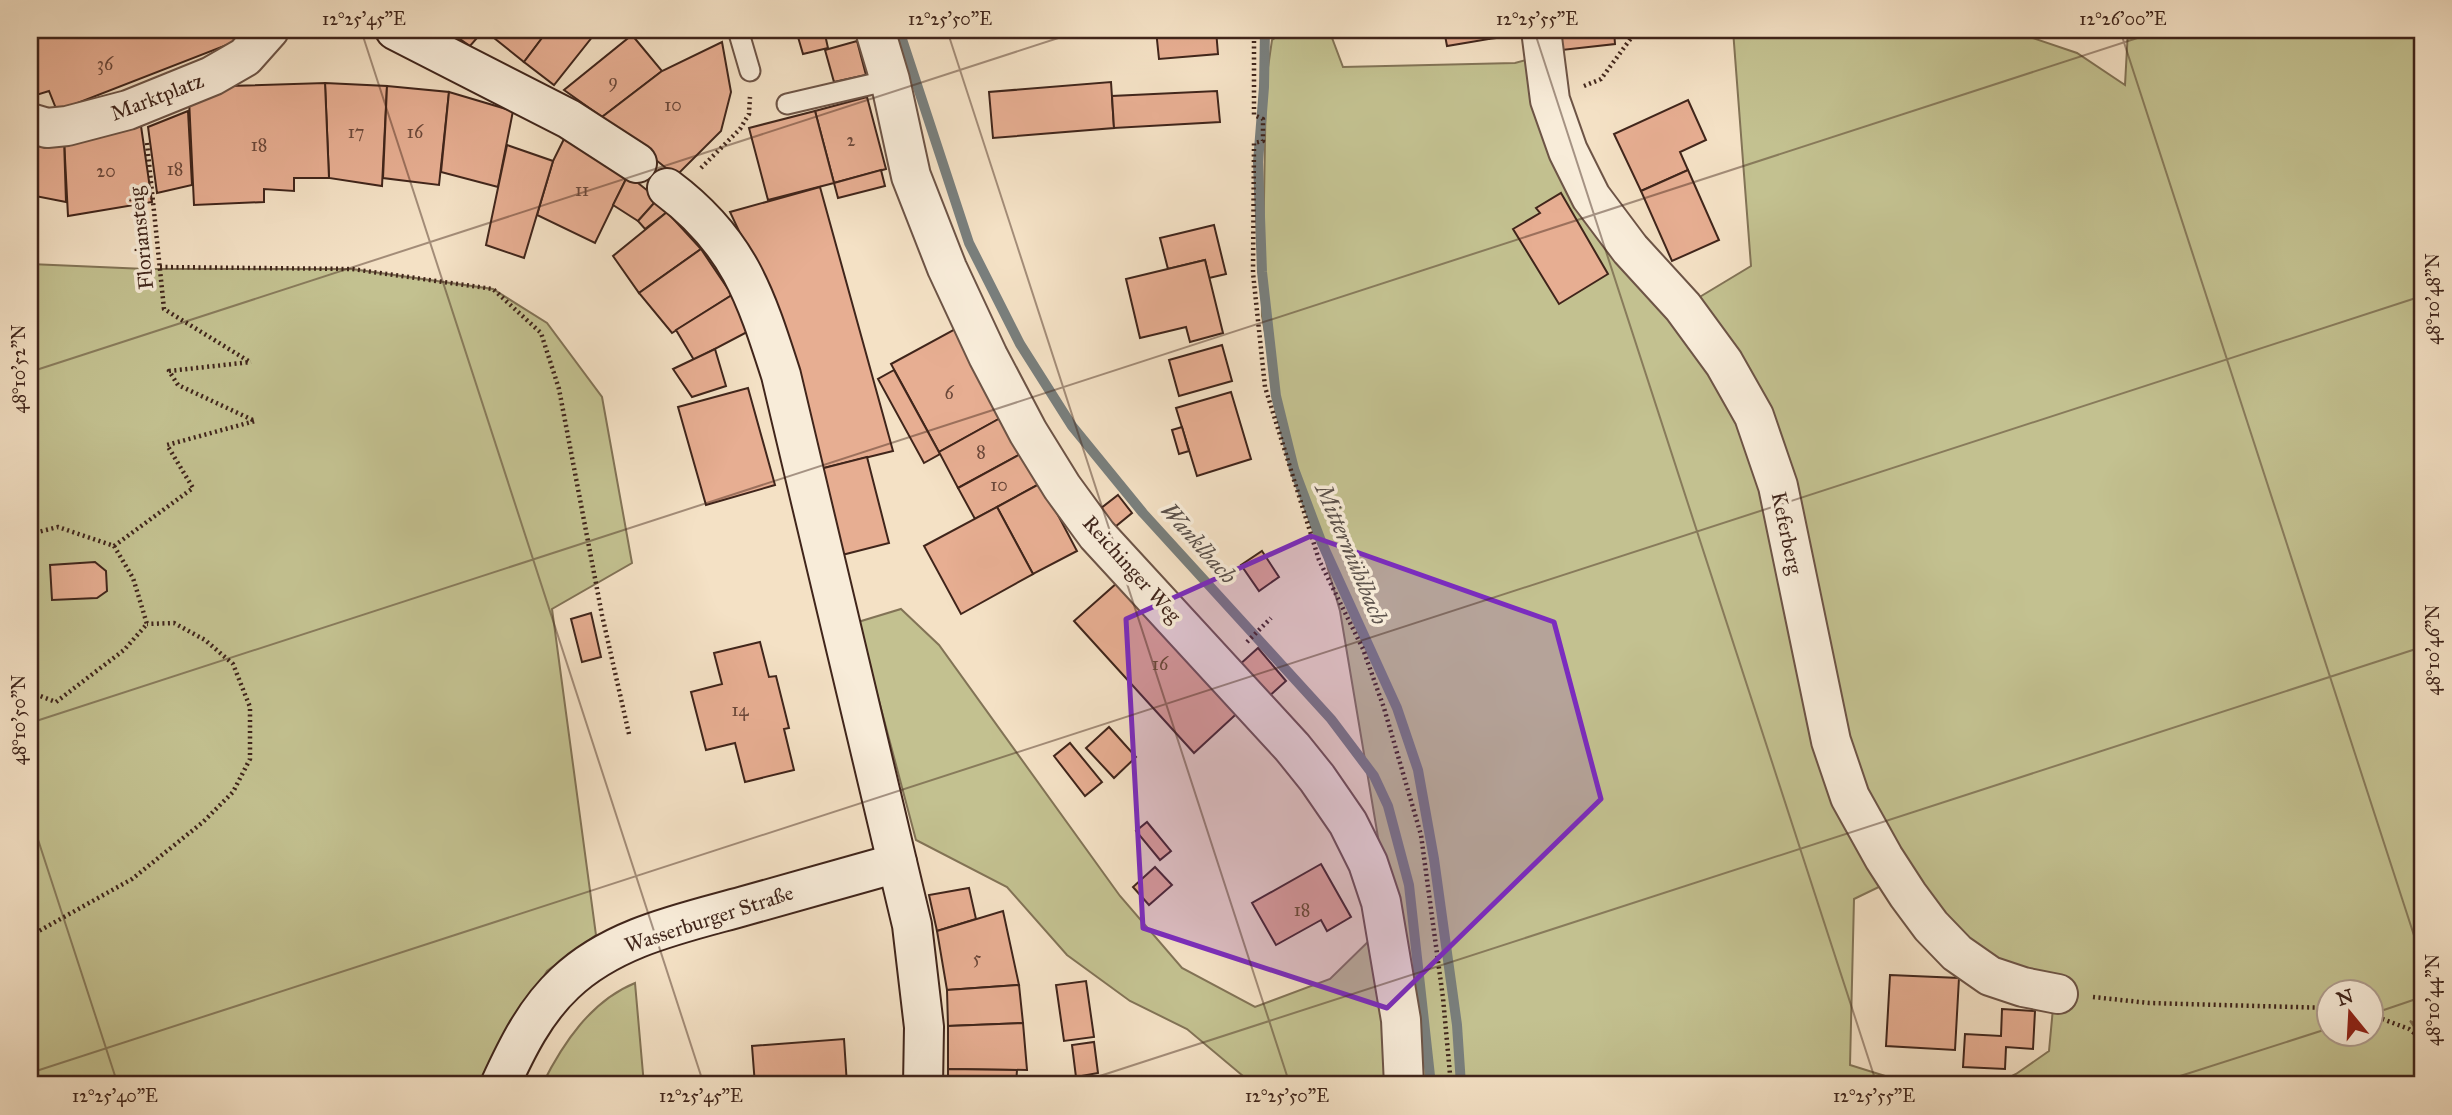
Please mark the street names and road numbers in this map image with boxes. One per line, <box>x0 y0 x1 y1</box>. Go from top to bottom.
street label: Marktplatz <box>107 67 207 127</box>
street label: Floriansteig <box>123 185 159 291</box>
street label: Keferberg <box>1766 489 1808 577</box>
street label: Reichinger Weg <box>1077 510 1187 628</box>
street label: Wasserburger Straße <box>621 879 797 959</box>

